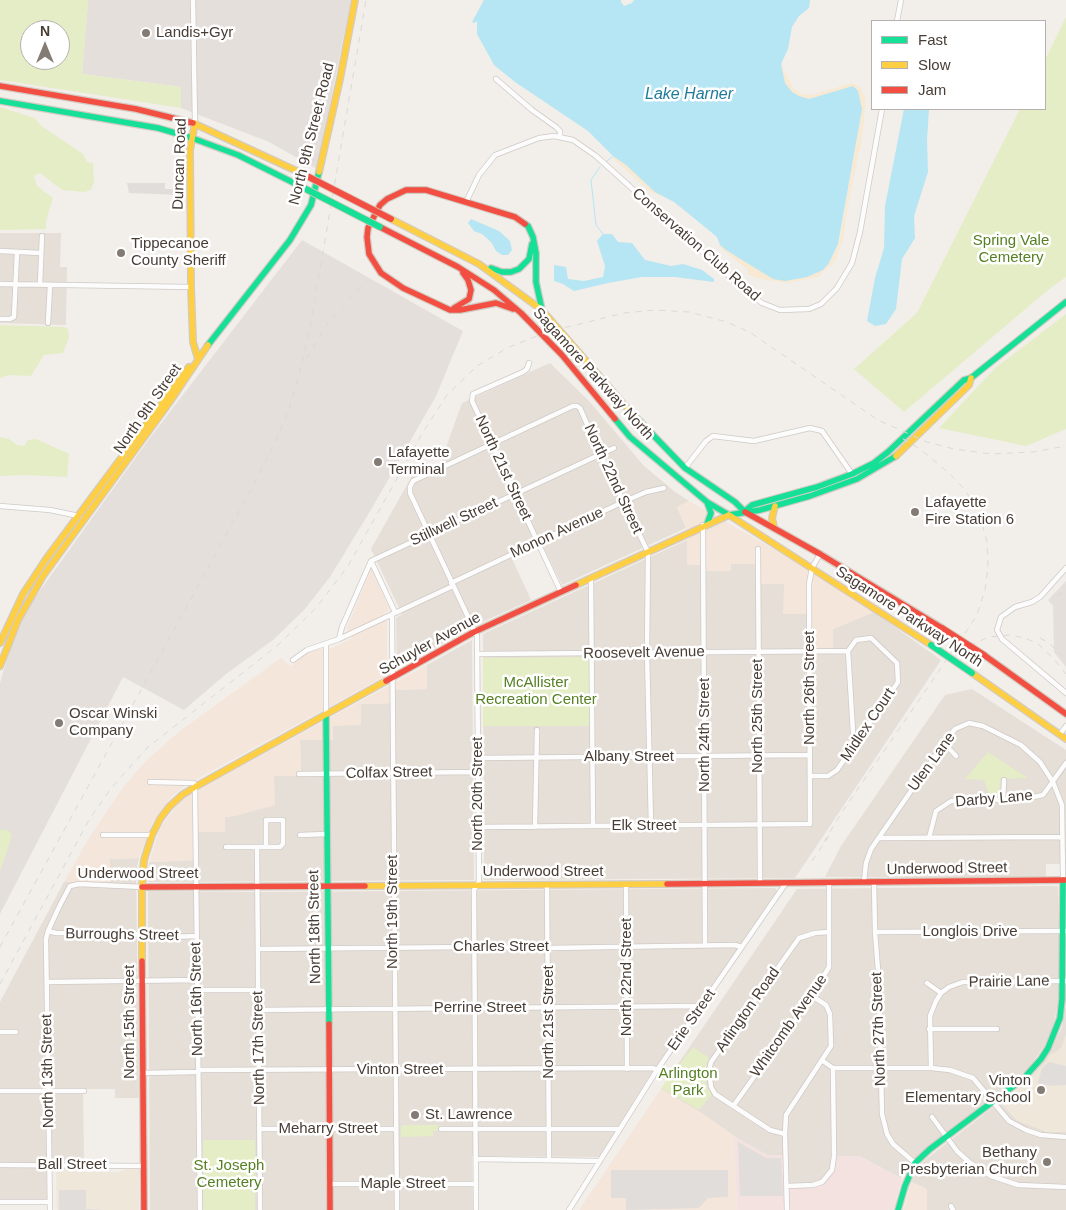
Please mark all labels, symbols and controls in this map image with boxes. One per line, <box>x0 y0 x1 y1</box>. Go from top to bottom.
north arrow <box>20 20 70 70</box>
legend <box>871 20 1046 110</box>
text: N <box>40 23 50 39</box>
place label: Landis+Gyr <box>156 24 233 42</box>
marker: Landis+Gyr <box>140 27 152 39</box>
text: Fast <box>918 31 947 48</box>
text: Slow <box>918 56 951 73</box>
street label: North 9th Street Road <box>286 61 338 207</box>
text: Jam <box>918 81 946 98</box>
water label: Lake Harner <box>645 85 733 105</box>
street label: Duncan Road <box>169 118 191 210</box>
street label: Conservation Club Road <box>628 185 764 305</box>
park label: Spring Vale Cemetery <box>973 232 1049 267</box>
place label: Tippecanoe County Sheriff <box>131 235 226 270</box>
marker: Tippecanoe County Sheriff <box>115 247 127 259</box>
street label: Sagamore Parkway North <box>529 304 657 444</box>
street label: North 9th Street <box>110 360 186 458</box>
street label: North 21st Street <box>471 413 535 523</box>
street label: North 22nd Street <box>580 422 646 536</box>
place label: Lafayette Terminal <box>388 444 450 479</box>
marker: Lafayette Terminal <box>372 456 384 468</box>
street label: Stillwell Street <box>408 494 500 550</box>
place label: Lafayette Fire Station 6 <box>925 494 1014 529</box>
street label: Monon Avenue <box>508 504 606 562</box>
marker: Lafayette Fire Station 6 <box>909 506 921 518</box>
street label: Sagamore Parkway North <box>832 563 986 671</box>
street label: Schuyler Avenue <box>376 609 484 679</box>
street label: North 26th Street <box>801 631 819 745</box>
street label: Roosevelt Avenue <box>583 643 705 663</box>
street label: North 25th Street <box>749 659 767 773</box>
park label: McAllister Recreation Center <box>475 674 597 709</box>
street label: North 24th Street <box>696 678 714 792</box>
street label: Midlex Court <box>837 685 899 765</box>
place label: Oscar Winski Company <box>69 705 157 740</box>
marker: Oscar Winski Company <box>53 717 65 729</box>
street label: Ulen Lane <box>905 729 959 795</box>
street label: North 20th Street <box>469 737 487 851</box>
street label: Albany Street <box>584 748 674 766</box>
street label: Colfax Street <box>345 763 433 783</box>
street label: Darby Lane <box>955 787 1033 811</box>
street label: Elk Street <box>611 817 677 835</box>
street label: North 19th Street <box>384 855 402 969</box>
street label: Underwood Street <box>886 859 1008 879</box>
street label: Underwood Street <box>483 863 603 881</box>
street label: Underwood Street <box>78 865 198 883</box>
street label: North 18th Street <box>305 870 325 984</box>
street label: North 22nd Street <box>618 918 636 1036</box>
street label: Longlois Drive <box>922 923 1018 941</box>
street label: Burroughs Street <box>65 925 179 945</box>
street label: Charles Street <box>453 938 549 956</box>
street label: North 16th Street <box>187 942 207 1056</box>
street label: Arlington Road <box>712 964 784 1056</box>
street label: North 15th Street <box>121 965 139 1079</box>
street label: North 21st Street <box>540 965 558 1079</box>
street label: Whitcomb Avenue <box>747 971 831 1081</box>
street label: North 27th Street <box>868 972 890 1086</box>
street label: Prairie Lane <box>968 972 1050 992</box>
street label: Erie Street <box>664 986 720 1054</box>
street label: North 17th Street <box>249 991 269 1105</box>
street label: Perrine Street <box>434 999 526 1017</box>
street label: North 13th Street <box>38 1014 58 1128</box>
street label: Vinton Street <box>357 1061 443 1079</box>
park label: Arlington Park <box>658 1065 718 1100</box>
place label: Vinton Elementary School <box>905 1072 1031 1107</box>
marker: Vinton Elementary School <box>1035 1084 1047 1096</box>
place label: St. Lawrence <box>425 1106 513 1124</box>
marker: St. Lawrence <box>409 1109 421 1121</box>
street label: Meharry Street <box>278 1120 378 1138</box>
place label: Bethany Presbyterian Church <box>900 1144 1037 1179</box>
street label: Ball Street <box>37 1156 107 1174</box>
marker: Bethany Presbyterian Church <box>1041 1156 1053 1168</box>
park label: St. Joseph Cemetery <box>194 1157 264 1192</box>
street label: Maple Street <box>360 1175 446 1193</box>

